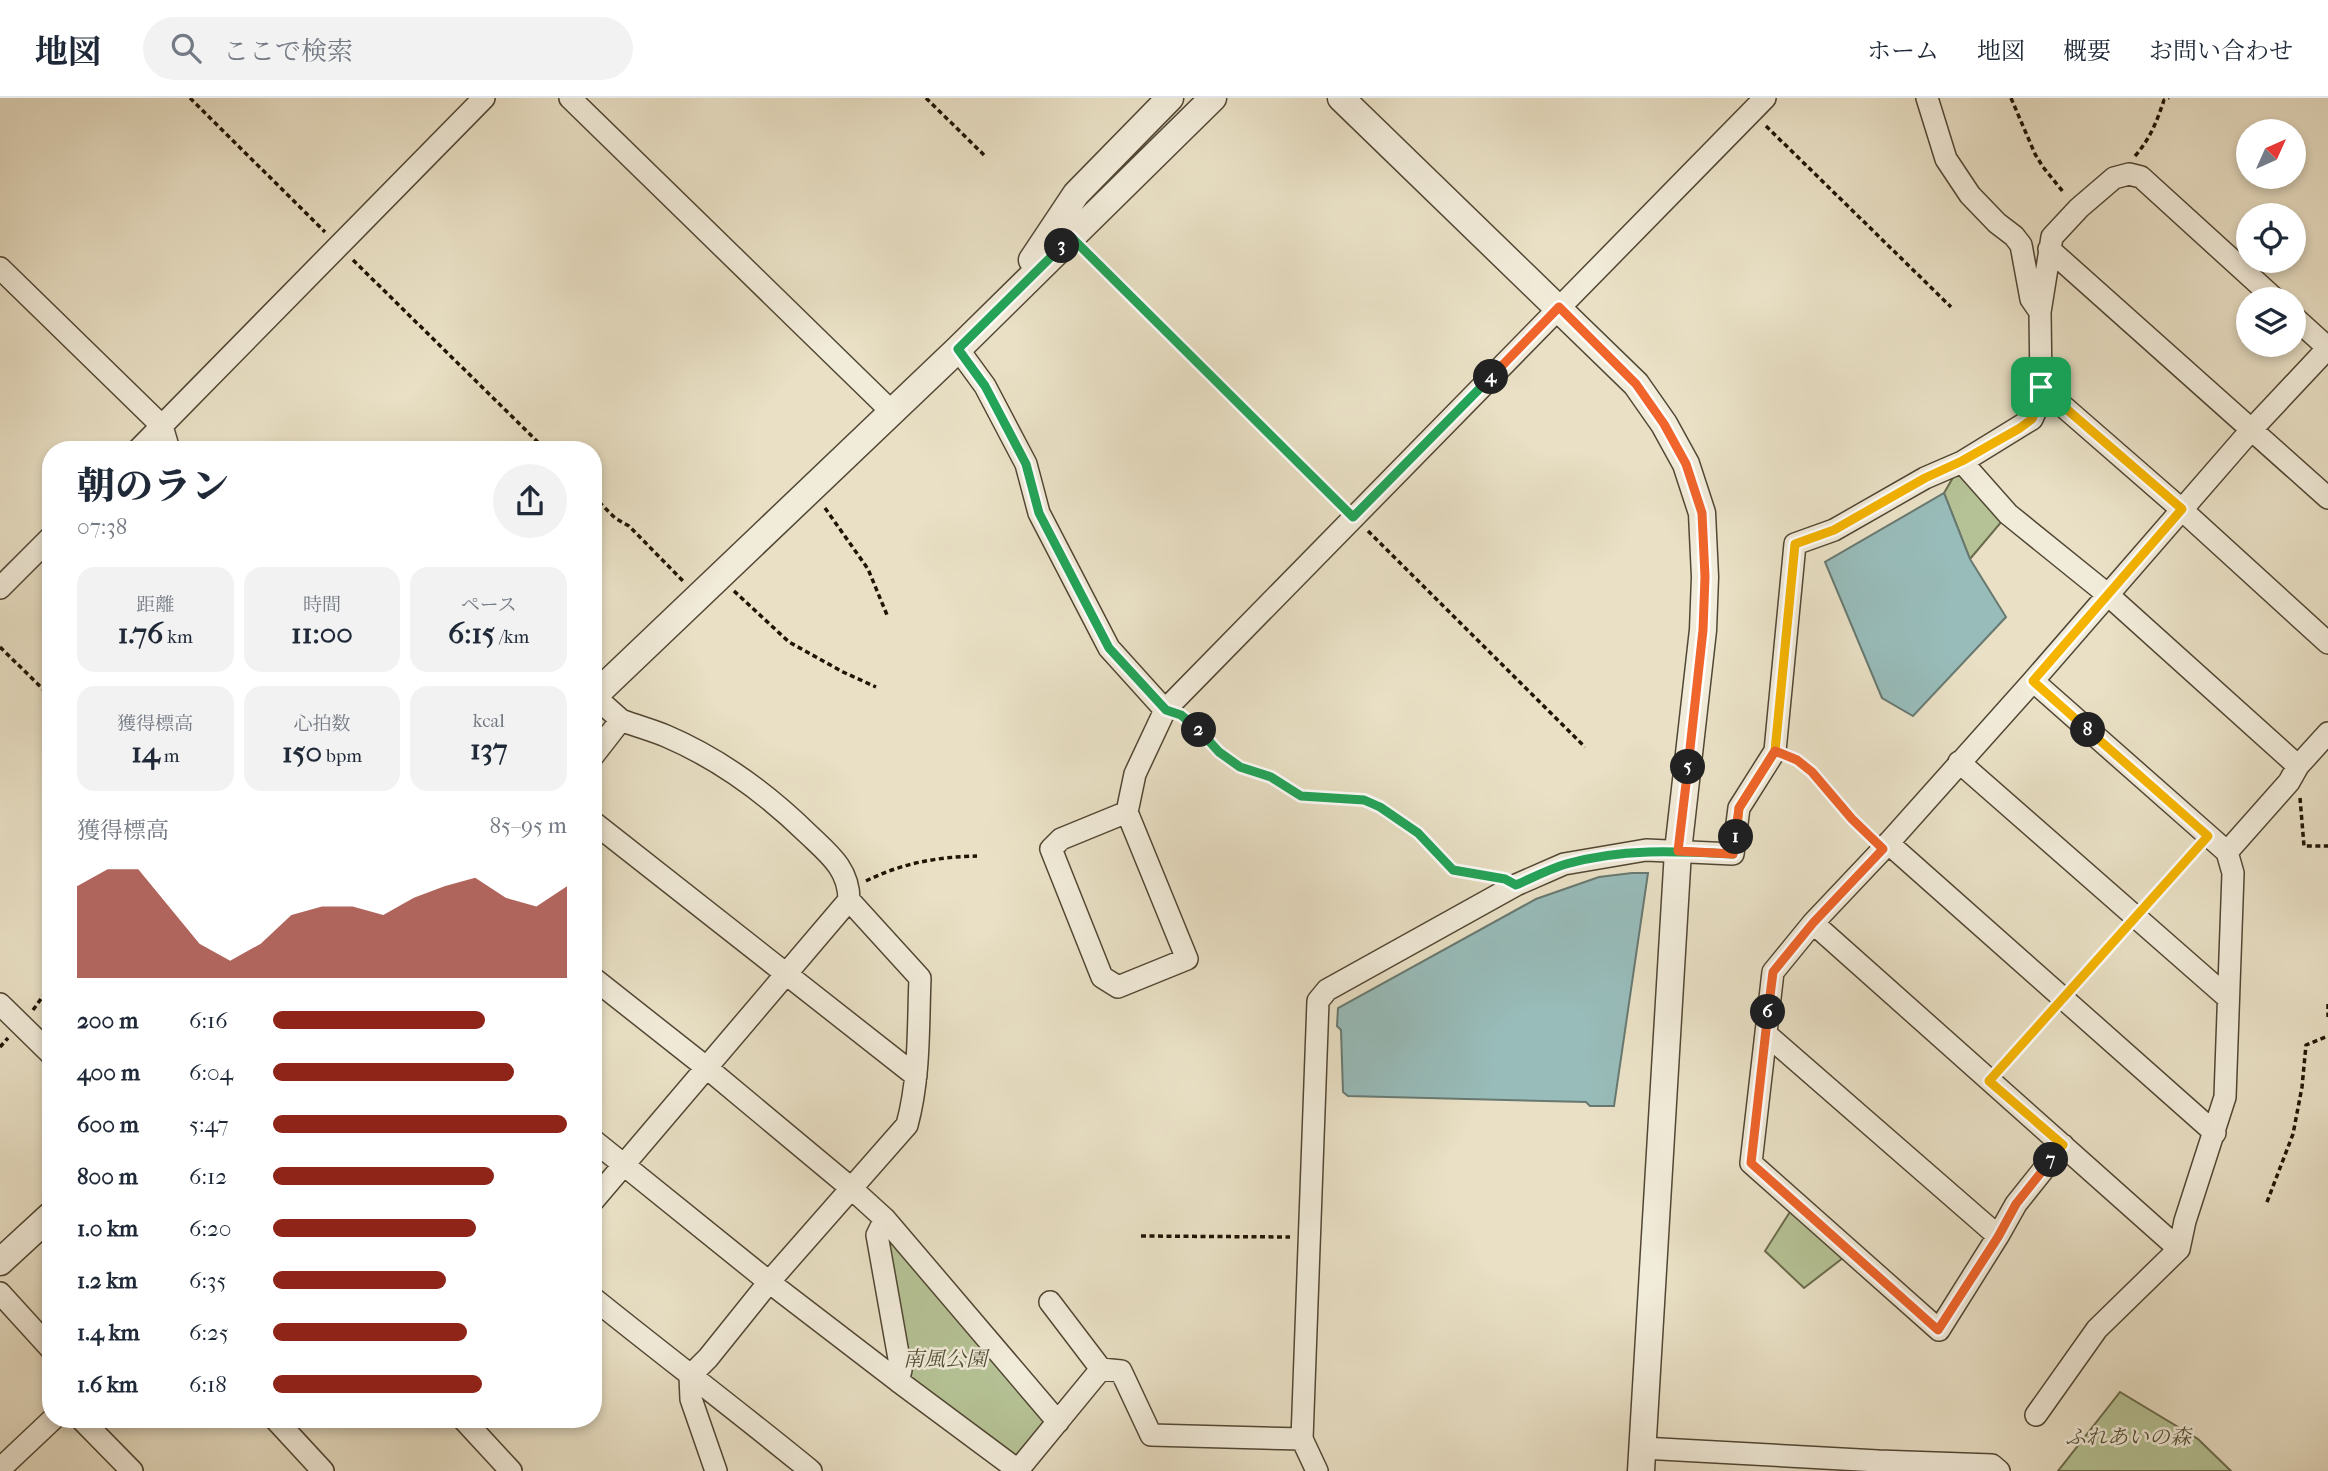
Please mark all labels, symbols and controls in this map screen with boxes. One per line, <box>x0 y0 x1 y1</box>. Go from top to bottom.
search box <box>143 17 633 80</box>
icon: search <box>167 29 205 67</box>
text: 地図 <box>35 33 101 72</box>
text: ここで検索 <box>223 36 353 67</box>
text: ホーム <box>1867 37 1939 65</box>
text: 地図 <box>1977 37 2025 65</box>
text: 概要 <box>2063 37 2111 65</box>
text: お問い合わせ <box>2149 37 2293 65</box>
north arrow <box>2236 119 2306 189</box>
map controls <box>2236 119 2306 357</box>
button: locate <box>2236 203 2306 273</box>
pin: 3 <box>1044 228 1080 264</box>
text: 3 <box>1058 234 1065 256</box>
button: layers <box>2236 287 2306 357</box>
pin <box>2011 357 2071 417</box>
pin: 4 <box>1474 360 1508 394</box>
text: 4 <box>1485 365 1496 387</box>
icon: arrive <box>2022 368 2060 406</box>
text: 朝のラン <box>77 464 229 509</box>
button: share <box>493 464 567 538</box>
text: 07:38 <box>77 513 127 540</box>
text: 距離 <box>136 594 174 616</box>
text: 時間 <box>303 594 341 616</box>
text: ペース <box>461 594 517 616</box>
text: 1.76 <box>118 616 163 651</box>
text: 11:00 <box>291 616 353 651</box>
text: 6:15 <box>448 616 495 651</box>
text: km <box>163 626 193 648</box>
text: /km <box>495 626 529 648</box>
text: kcal <box>473 710 505 732</box>
pin: 2 <box>1182 712 1216 748</box>
pin: 8 <box>2070 712 2106 748</box>
text: 獲得標高 <box>117 713 193 735</box>
text: 心拍数 <box>293 713 351 735</box>
text: 2 <box>1194 718 1203 740</box>
text: 8 <box>2083 718 2092 740</box>
text: 137 <box>470 732 507 767</box>
text: 14 <box>131 735 160 770</box>
text: 150 <box>282 735 322 770</box>
text: m <box>160 745 179 767</box>
text: bpm <box>322 745 362 767</box>
pin: 5 <box>1670 750 1706 784</box>
text: 5 <box>1683 755 1692 777</box>
text: 85–95 m <box>489 812 567 839</box>
text: 獲得標高 <box>77 817 169 844</box>
pin: 1 <box>1718 820 1754 854</box>
text: 1 <box>1732 825 1739 847</box>
pin: 6 <box>1750 995 1786 1030</box>
text: 6 <box>1762 1000 1773 1022</box>
text: 200 m <box>77 1007 138 1034</box>
text: 6:16 <box>189 1007 228 1034</box>
text: 400 m <box>77 1059 140 1086</box>
text: 6:04 <box>189 1059 233 1086</box>
text: 600 m <box>77 1111 139 1138</box>
text: 5:47 <box>189 1111 229 1138</box>
pin: 7 <box>2034 1142 2068 1178</box>
text: 7 <box>2046 1148 2055 1170</box>
text: 800 m <box>77 1163 138 1190</box>
text: 6:12 <box>189 1163 227 1190</box>
text: 1.0 km <box>77 1215 138 1242</box>
text: 6:20 <box>189 1215 232 1242</box>
text: 1.2 km <box>77 1267 137 1294</box>
text: 6:35 <box>189 1267 226 1294</box>
text: 1.4 km <box>77 1319 140 1346</box>
text: 6:25 <box>189 1319 229 1346</box>
park label: 南風公園 <box>903 1347 990 1371</box>
text: 1.6 km <box>77 1371 138 1398</box>
text: 6:18 <box>189 1371 227 1398</box>
park label: ふれあいの森 <box>2065 1425 2193 1449</box>

